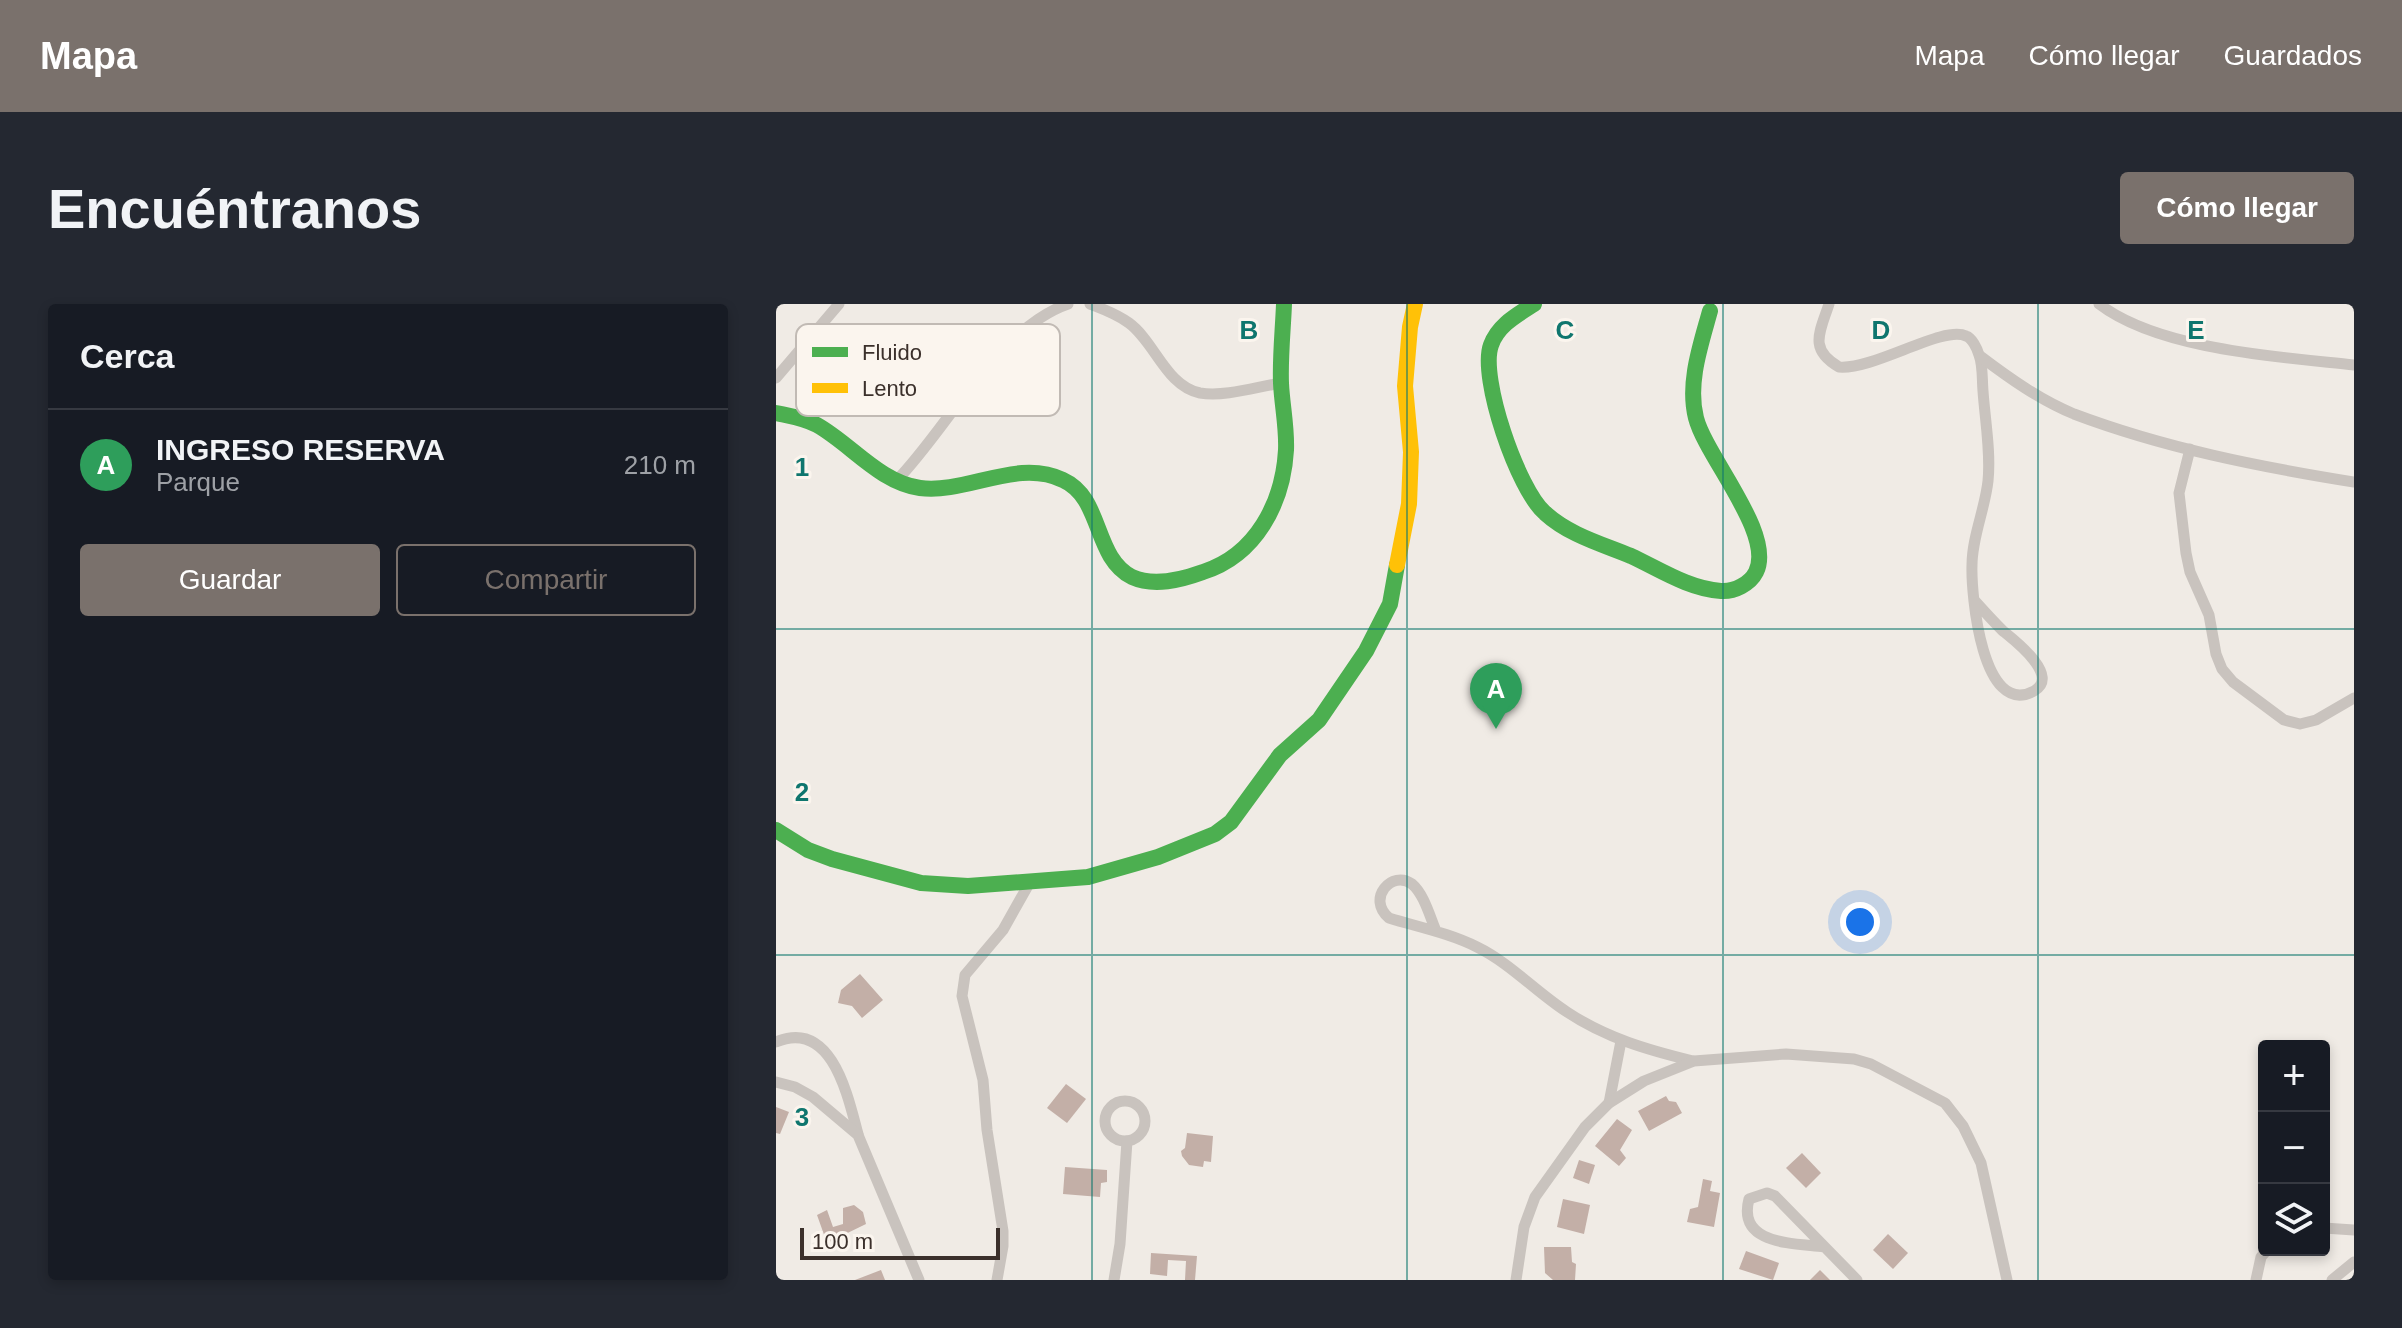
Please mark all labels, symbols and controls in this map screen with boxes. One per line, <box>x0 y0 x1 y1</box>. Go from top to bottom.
text: Mapa <box>40 35 137 77</box>
text: Mapa <box>1914 40 1985 71</box>
text: Cómo llegar <box>2029 40 2179 71</box>
text: Guardados <box>2223 40 2362 71</box>
button: Cómo llegar <box>2120 172 2354 244</box>
text: Encuéntranos <box>48 177 421 240</box>
text: B <box>1240 315 1258 345</box>
text: C <box>1556 315 1575 345</box>
text: D <box>1872 315 1890 345</box>
text: E <box>2187 315 2205 345</box>
legend <box>796 324 1060 416</box>
text: Cerca <box>80 337 175 375</box>
text: Fluido <box>862 340 922 365</box>
text: Lento <box>862 376 917 401</box>
text: INGRESO RESERVA <box>156 433 445 466</box>
text: A <box>97 450 115 480</box>
text: 210 m <box>624 450 696 480</box>
text: 1 <box>795 452 809 482</box>
text: Parque <box>156 467 240 497</box>
button: Guardar <box>80 544 380 616</box>
button: Compartir <box>396 544 696 616</box>
pin: A <box>1470 663 1522 729</box>
text: 2 <box>795 777 809 807</box>
your location <box>1840 902 1880 942</box>
map controls <box>2258 1040 2330 1256</box>
button: + <box>2258 1040 2330 1112</box>
text: 3 <box>795 1102 809 1132</box>
button: − <box>2258 1112 2330 1184</box>
button: layers <box>2258 1184 2330 1256</box>
scale bar <box>800 1224 1000 1260</box>
text: 100 m <box>812 1229 873 1254</box>

